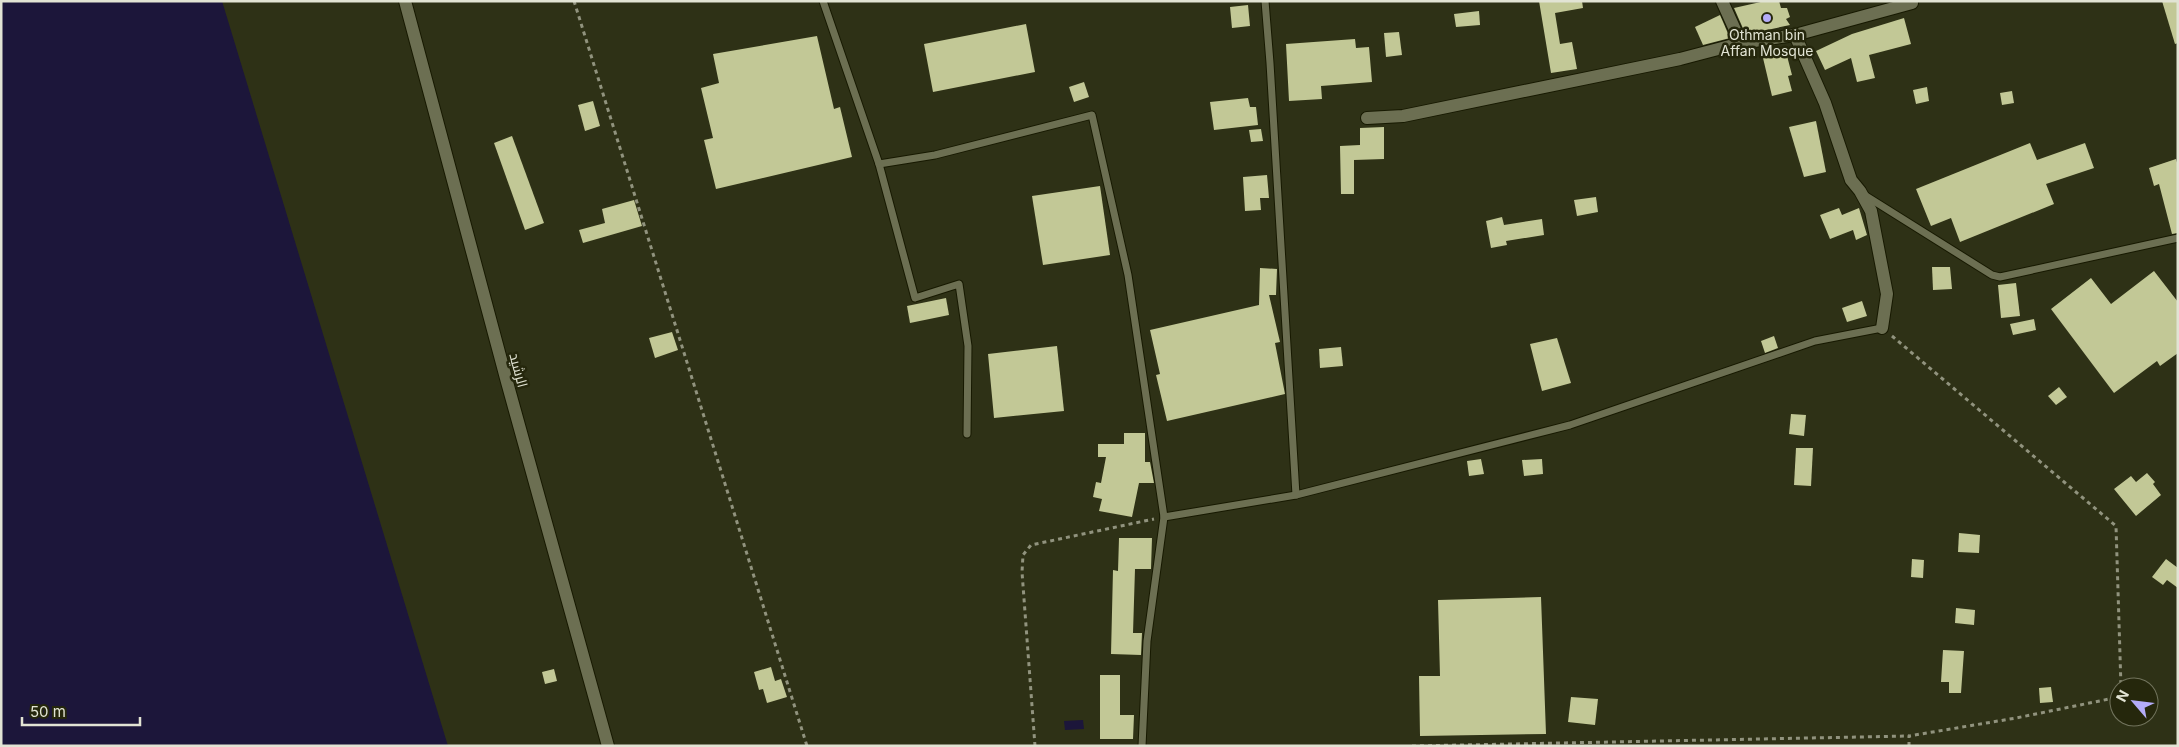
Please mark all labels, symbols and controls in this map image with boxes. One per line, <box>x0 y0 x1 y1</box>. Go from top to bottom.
marker: Othman bin Affan Mosque <box>1761 12 1773 24</box>
place label: Othman bin Affan Mosque <box>1721 26 1813 59</box>
street label: الرشيد <box>506 351 532 389</box>
north arrow <box>2109 677 2159 727</box>
text: N <box>2112 687 2132 704</box>
scale bar <box>22 694 140 726</box>
text: 50 m <box>30 702 66 721</box>

